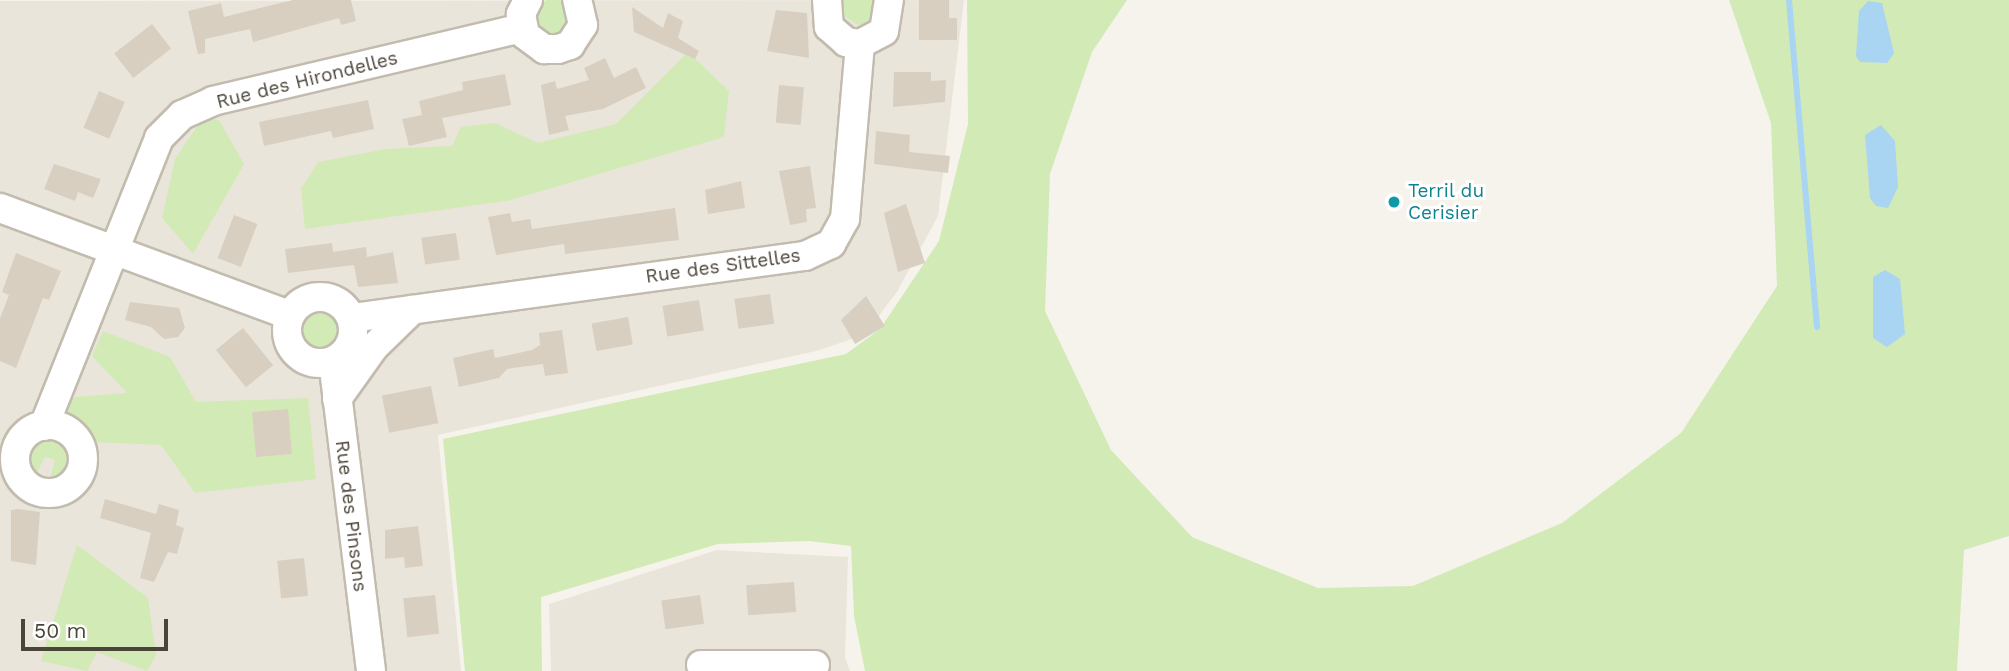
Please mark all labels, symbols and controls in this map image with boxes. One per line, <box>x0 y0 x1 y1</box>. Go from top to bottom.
street label: Rue des Hirondelles <box>214 46 400 114</box>
place label: Terril du Cerisier <box>1408 180 1485 224</box>
marker: Terril du Cerisier <box>1386 194 1402 210</box>
street label: Rue des Sittelles <box>644 244 802 288</box>
street label: Rue des Pinsons <box>330 439 372 593</box>
scale bar <box>24 604 172 648</box>
text: 50 m <box>34 618 86 643</box>

